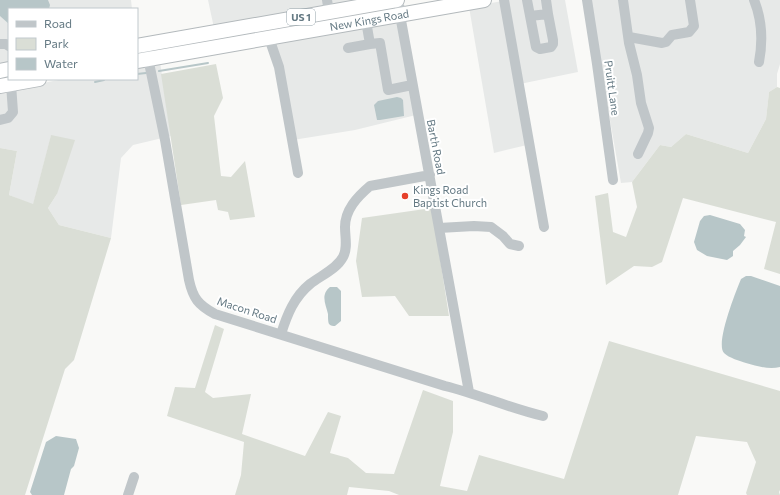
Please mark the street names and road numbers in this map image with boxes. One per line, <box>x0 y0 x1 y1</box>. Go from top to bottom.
street label: New Kings Road <box>329 6 410 33</box>
road number: US 1 <box>287 9 315 25</box>
street label: Pruitt Lane <box>602 60 623 117</box>
street label: Barth Road <box>425 118 448 176</box>
street label: Macon Road <box>216 294 279 325</box>

